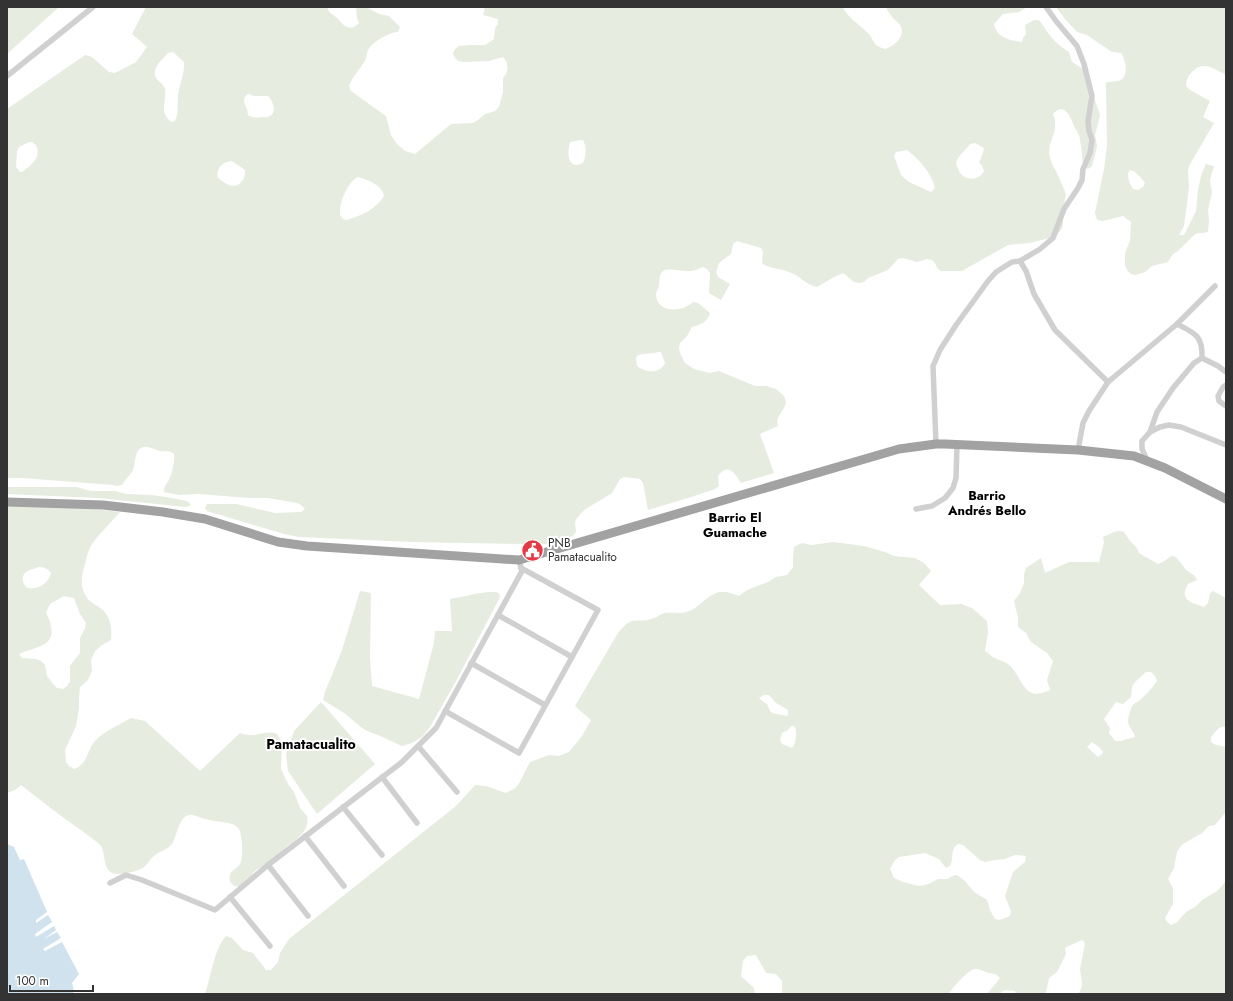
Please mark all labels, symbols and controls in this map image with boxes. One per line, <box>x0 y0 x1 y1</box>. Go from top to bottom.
district label: Barrio Andrés Bello <box>947 486 1026 520</box>
district label: Barrio El Guamache <box>703 508 768 542</box>
place label: PNB Pamatacualito <box>548 534 617 566</box>
public building icon: PNB Pamatacualito <box>520 537 546 563</box>
district label: Pamatacualito <box>266 734 356 754</box>
scale bar <box>10 967 93 993</box>
text: 100 m <box>16 972 49 990</box>

